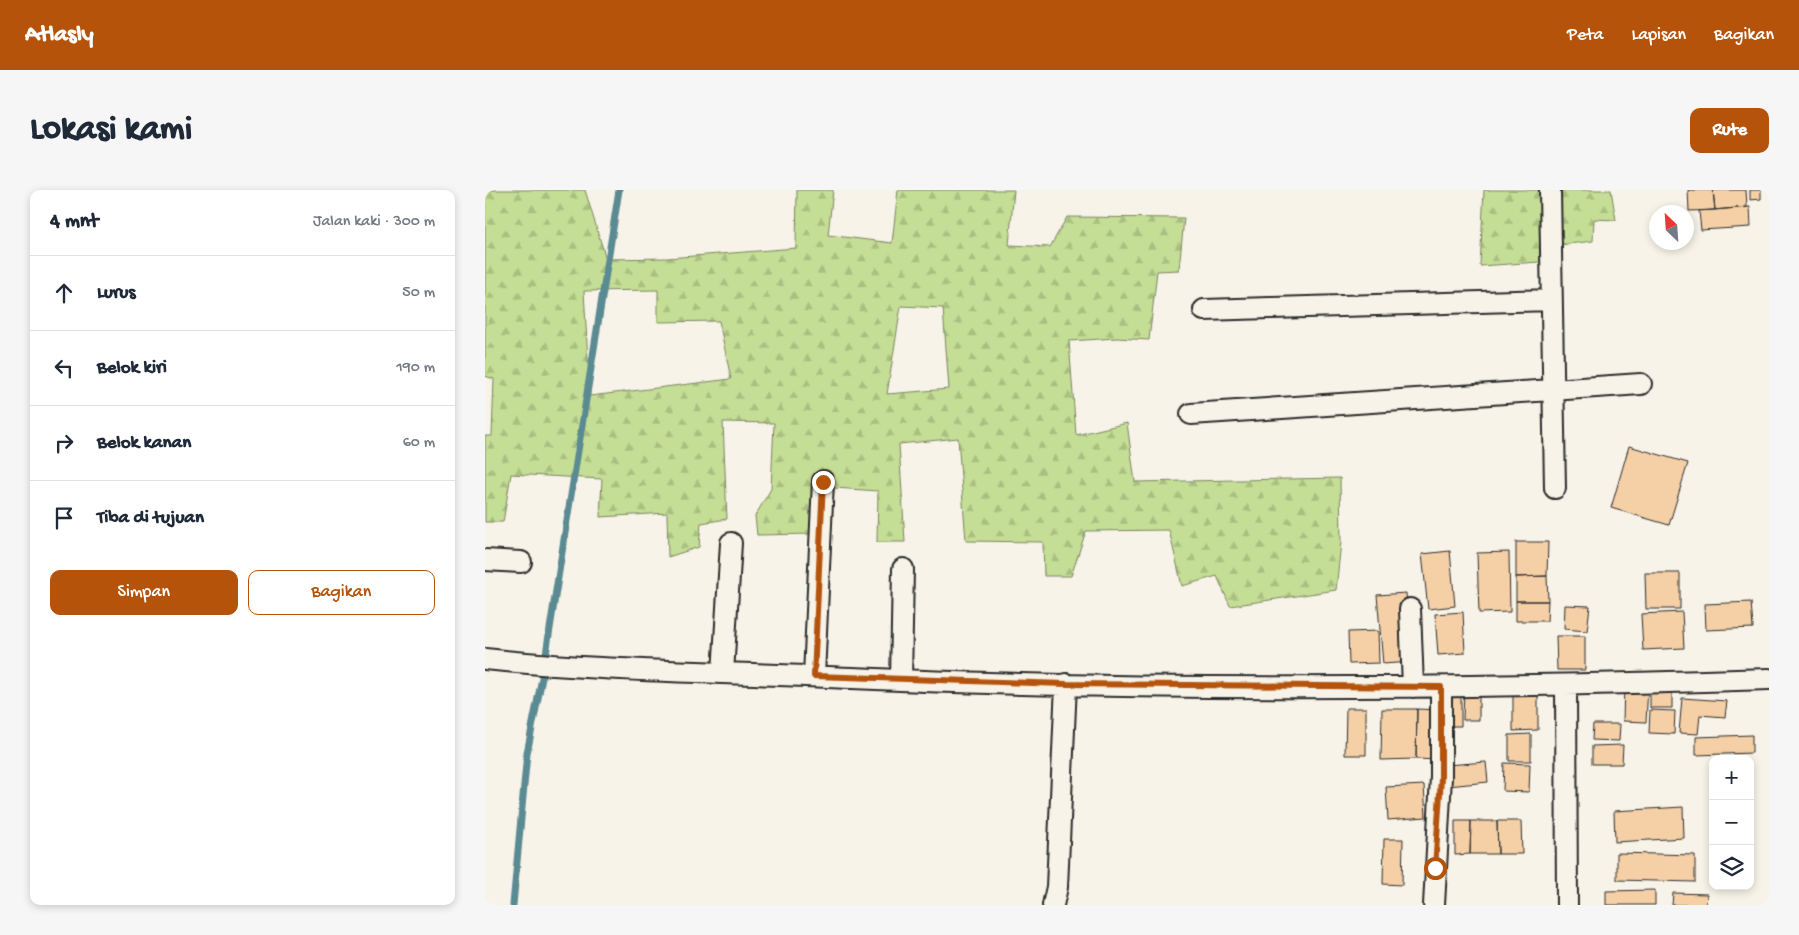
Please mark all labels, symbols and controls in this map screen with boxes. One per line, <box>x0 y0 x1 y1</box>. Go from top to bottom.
text: Atlasly <box>25 21 94 50</box>
text: Peta <box>1567 25 1604 46</box>
text: Lapisan <box>1632 25 1686 46</box>
text: Bagikan <box>1714 25 1774 46</box>
button: Rute <box>1690 108 1769 153</box>
text: Lokasi kami <box>30 110 192 151</box>
north arrow <box>1649 205 1694 250</box>
text: 4 mnt <box>50 210 98 235</box>
text: Jalan kaki · 300 m <box>313 213 435 232</box>
icon: ahead <box>50 279 78 307</box>
text: Lurus <box>97 282 136 305</box>
text: 50 m <box>402 284 435 303</box>
icon: left <box>50 354 78 382</box>
text: Belok kiri <box>97 357 167 380</box>
text: 190 m <box>396 359 435 378</box>
icon: right <box>50 429 78 457</box>
text: Belok kanan <box>97 432 191 455</box>
text: 60 m <box>403 434 435 453</box>
route end <box>812 471 835 494</box>
icon: arrive <box>50 504 78 532</box>
text: Tiba di tujuan <box>97 507 204 530</box>
button: Simpan <box>50 570 238 615</box>
button: Bagikan <box>248 570 435 615</box>
map controls <box>1709 755 1754 890</box>
button: + <box>1709 755 1754 800</box>
button: − <box>1709 800 1754 845</box>
button: layers <box>1709 845 1754 890</box>
route start <box>1424 857 1447 880</box>

